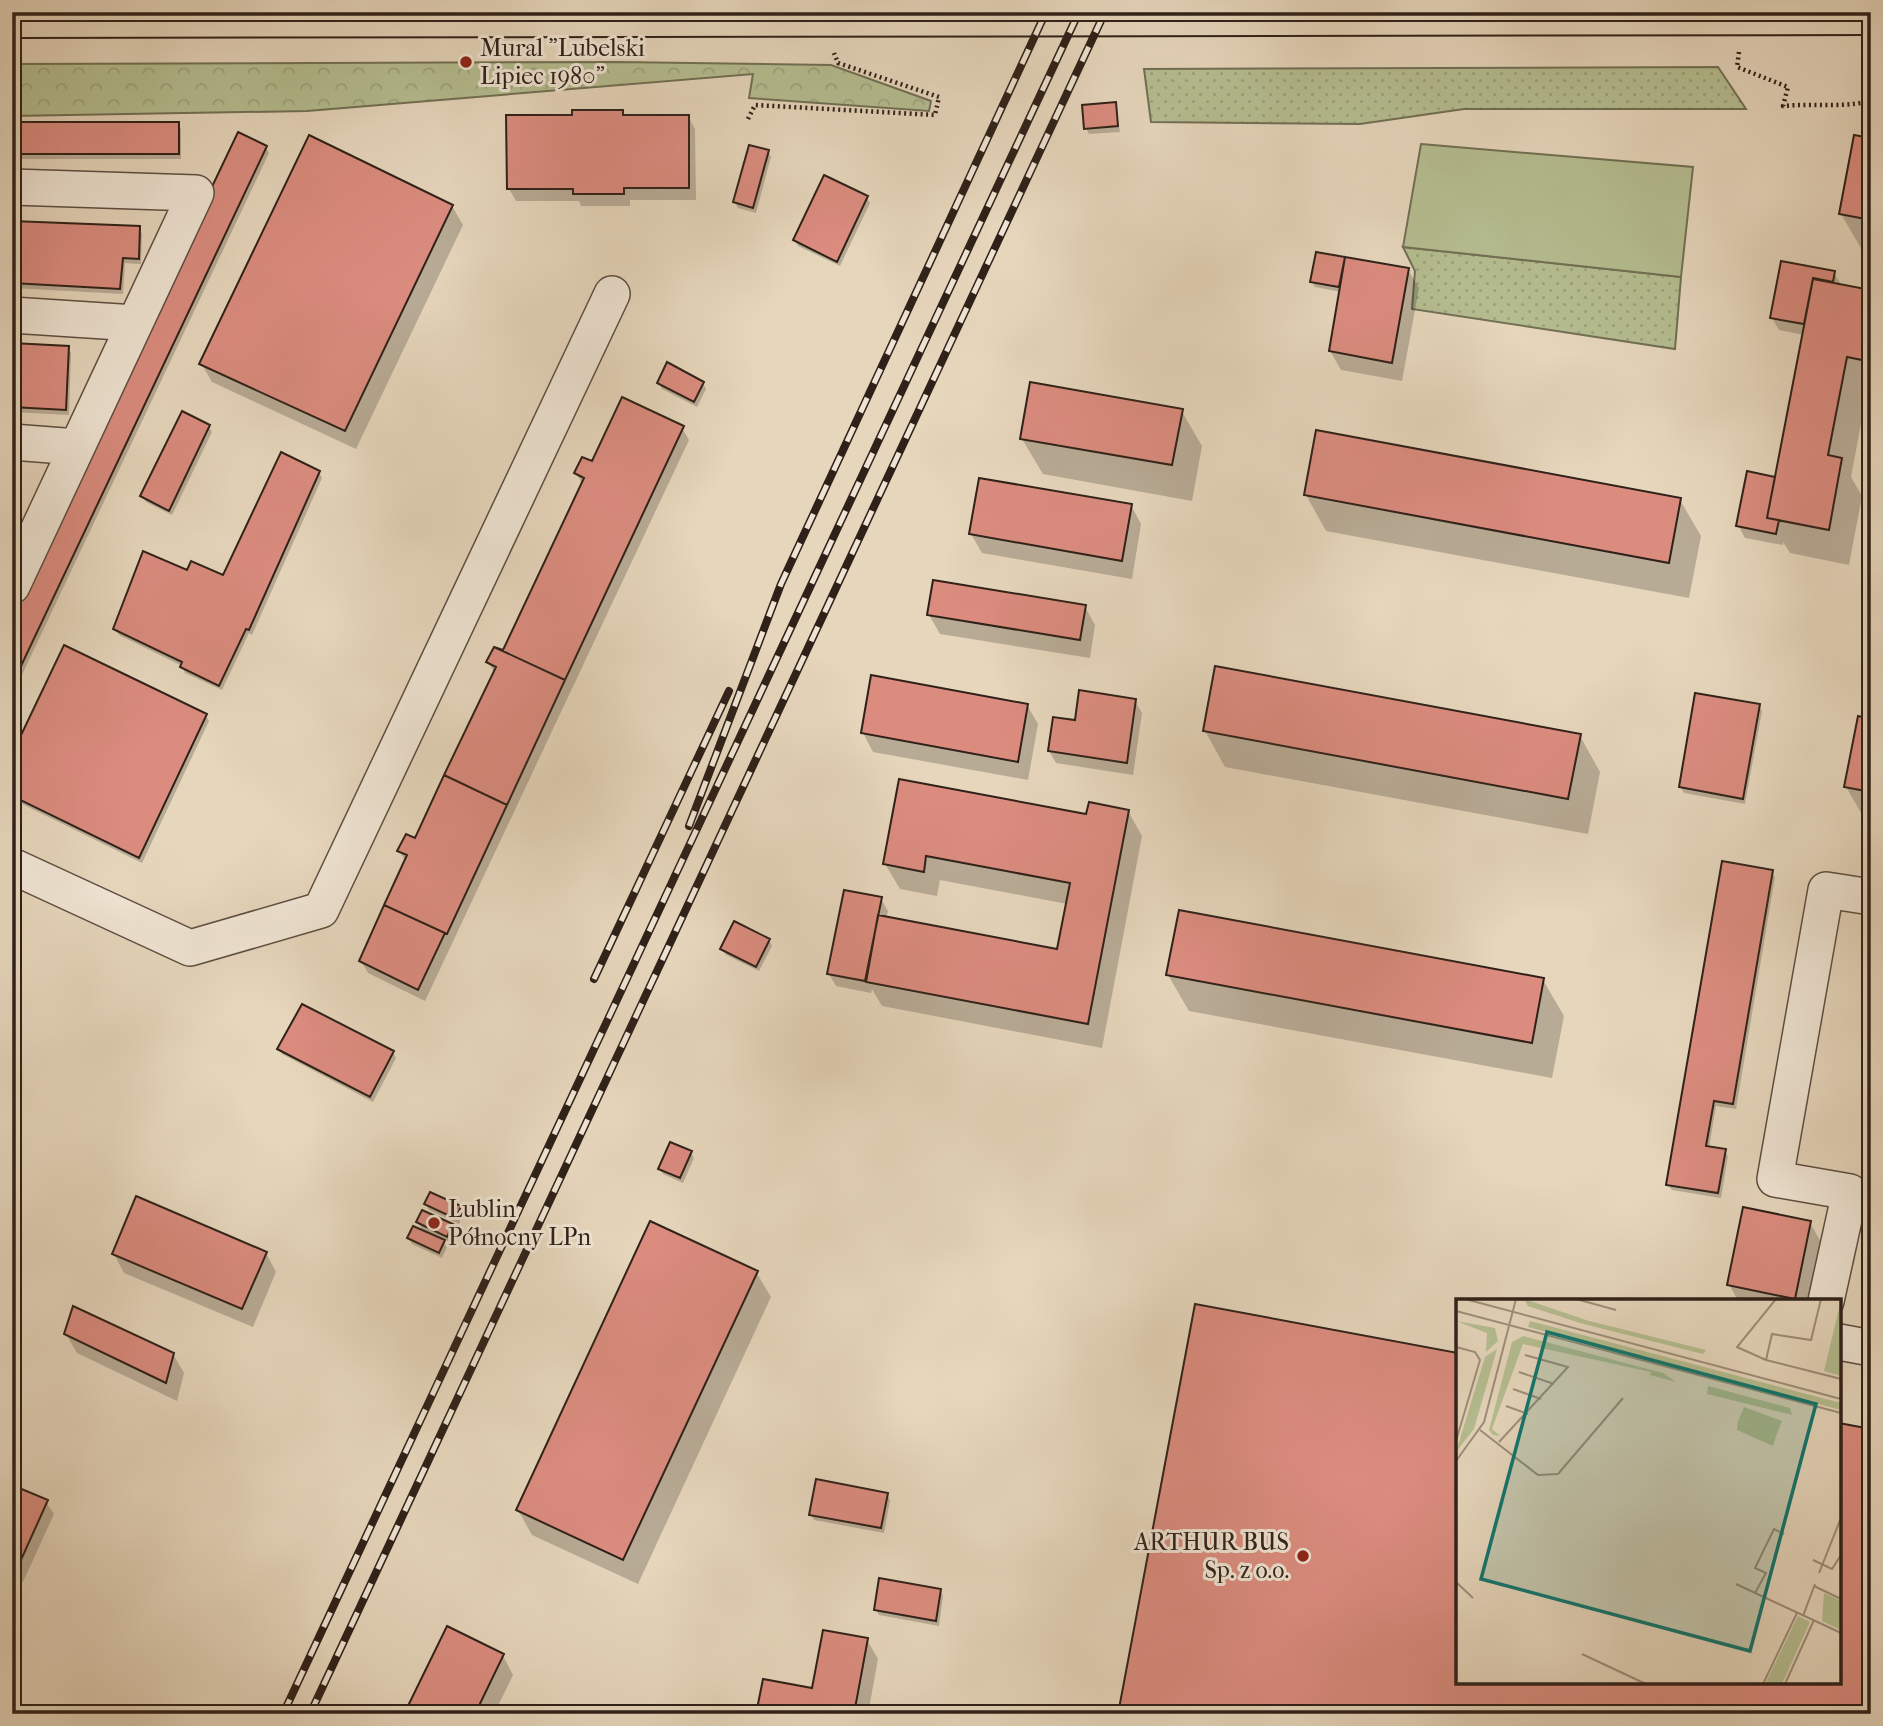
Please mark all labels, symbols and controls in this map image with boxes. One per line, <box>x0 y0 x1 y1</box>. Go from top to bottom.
place label: Mural "Lubelski Lipiec 1980" <box>480 34 645 90</box>
marker: Mural "Lubelski Lipiec 1980" <box>458 54 474 70</box>
place label: Lublin Północny LPn <box>448 1195 591 1251</box>
marker: Lublin Północny LPn <box>426 1215 442 1231</box>
inset map <box>1456 1299 1841 1684</box>
place label: ARTHUR BUS Sp. z o.o. <box>1133 1528 1289 1584</box>
marker: ARTHUR BUS Sp. z o.o. <box>1295 1548 1311 1564</box>

